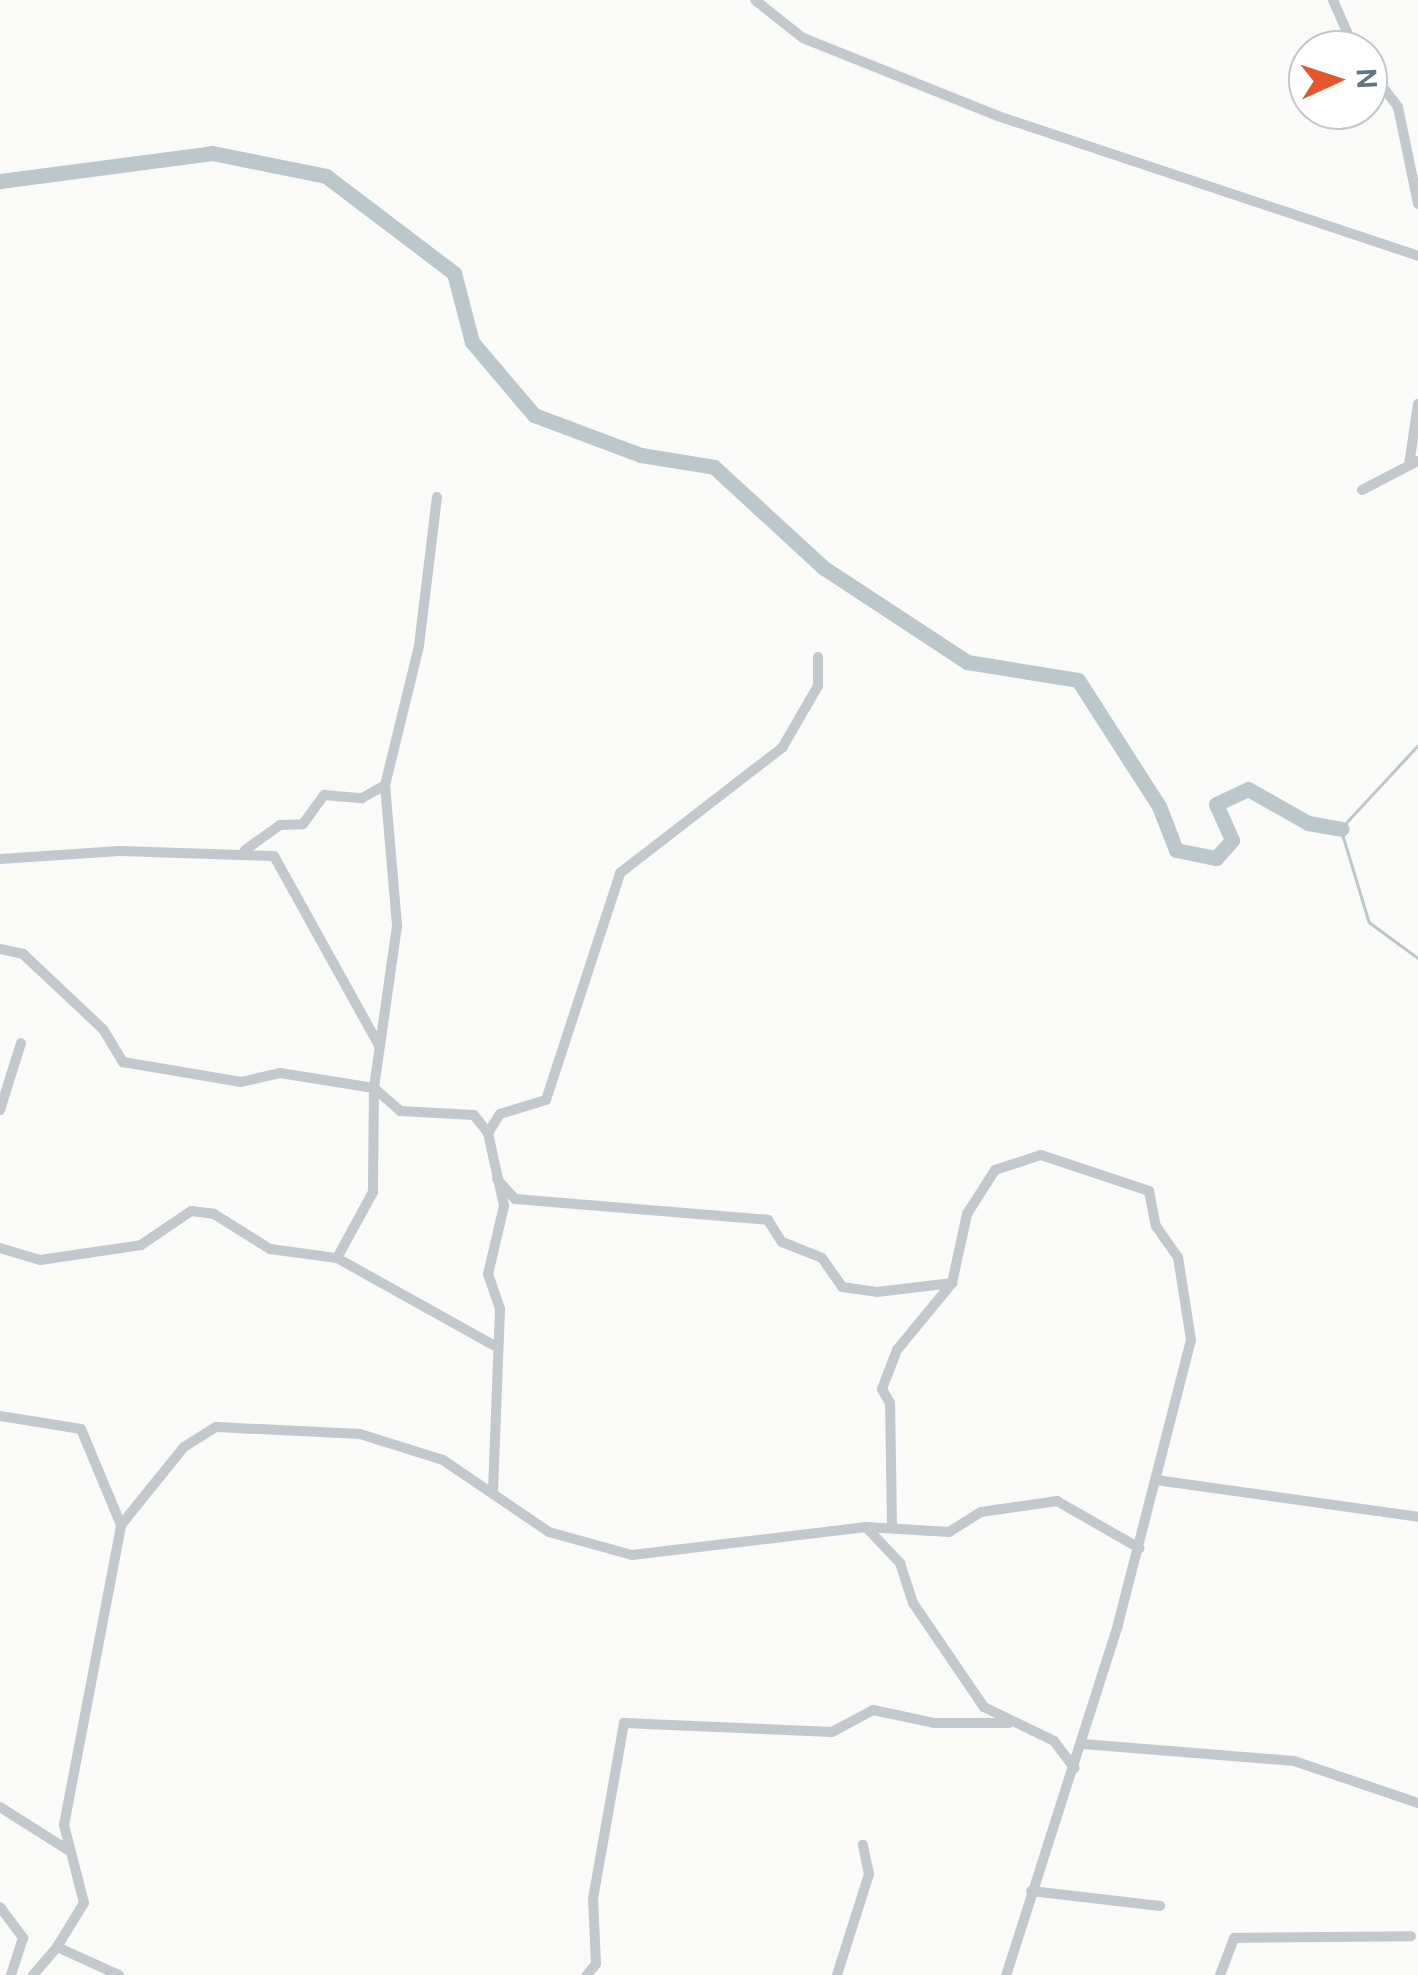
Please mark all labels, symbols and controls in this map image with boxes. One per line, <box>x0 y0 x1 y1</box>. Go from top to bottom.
north arrow <box>1288 30 1388 130</box>
text: N <box>1347 67 1385 90</box>

